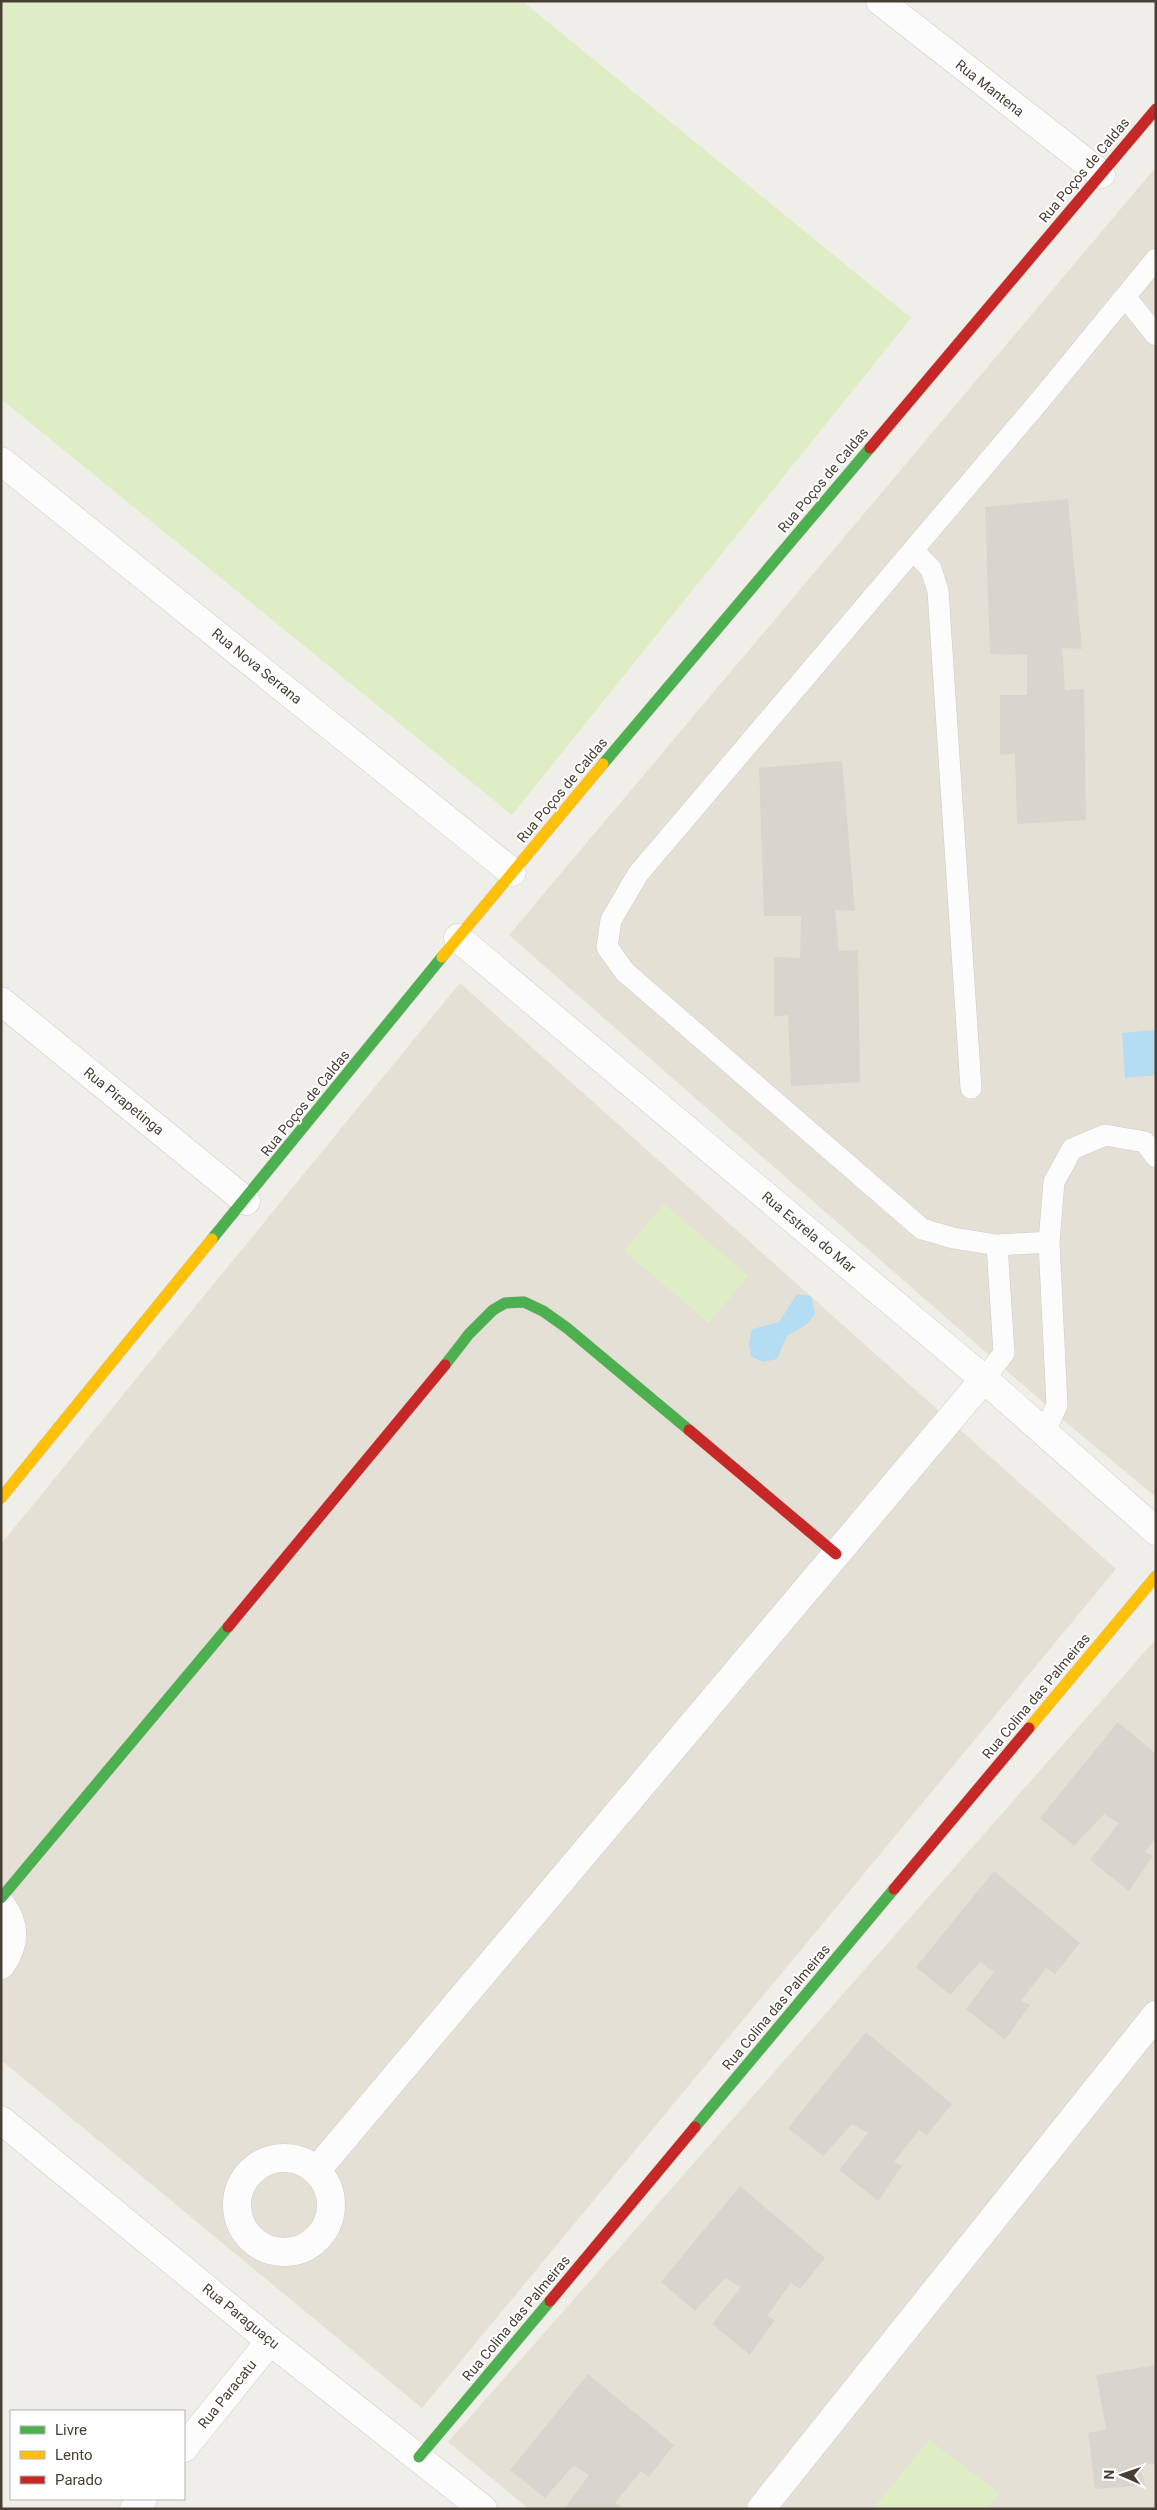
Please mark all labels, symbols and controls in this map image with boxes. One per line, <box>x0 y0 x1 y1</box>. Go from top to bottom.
street label: Rua Mantena <box>953 56 1027 120</box>
street label: Rua Poços de Caldas <box>1035 114 1133 226</box>
street label: Rua Poços de Caldas <box>774 424 872 536</box>
street label: Rua Nova Serrana <box>209 625 305 707</box>
street label: Rua Poços de Caldas <box>513 734 611 846</box>
street label: Rua Poços de Caldas <box>257 1047 353 1159</box>
street label: Rua Pirapetinga <box>81 1064 167 1138</box>
street label: Rua Estrela do Mar <box>759 1188 859 1276</box>
street label: Rua Colina das Palmeiras <box>979 1630 1093 1762</box>
street label: Rua Colina das Palmeiras <box>719 1941 833 2073</box>
street label: Rua Colina das Palmeiras <box>459 2252 573 2384</box>
street label: Rua Paraguaçu <box>199 2280 283 2352</box>
street label: Rua Paracatu <box>195 2357 259 2431</box>
legend <box>10 2410 185 2500</box>
text: Livre <box>55 2421 87 2439</box>
text: Lento <box>55 2446 93 2464</box>
north arrow <box>1097 2450 1147 2500</box>
text: N <box>1101 2469 1117 2480</box>
text: Parado <box>55 2471 103 2489</box>

